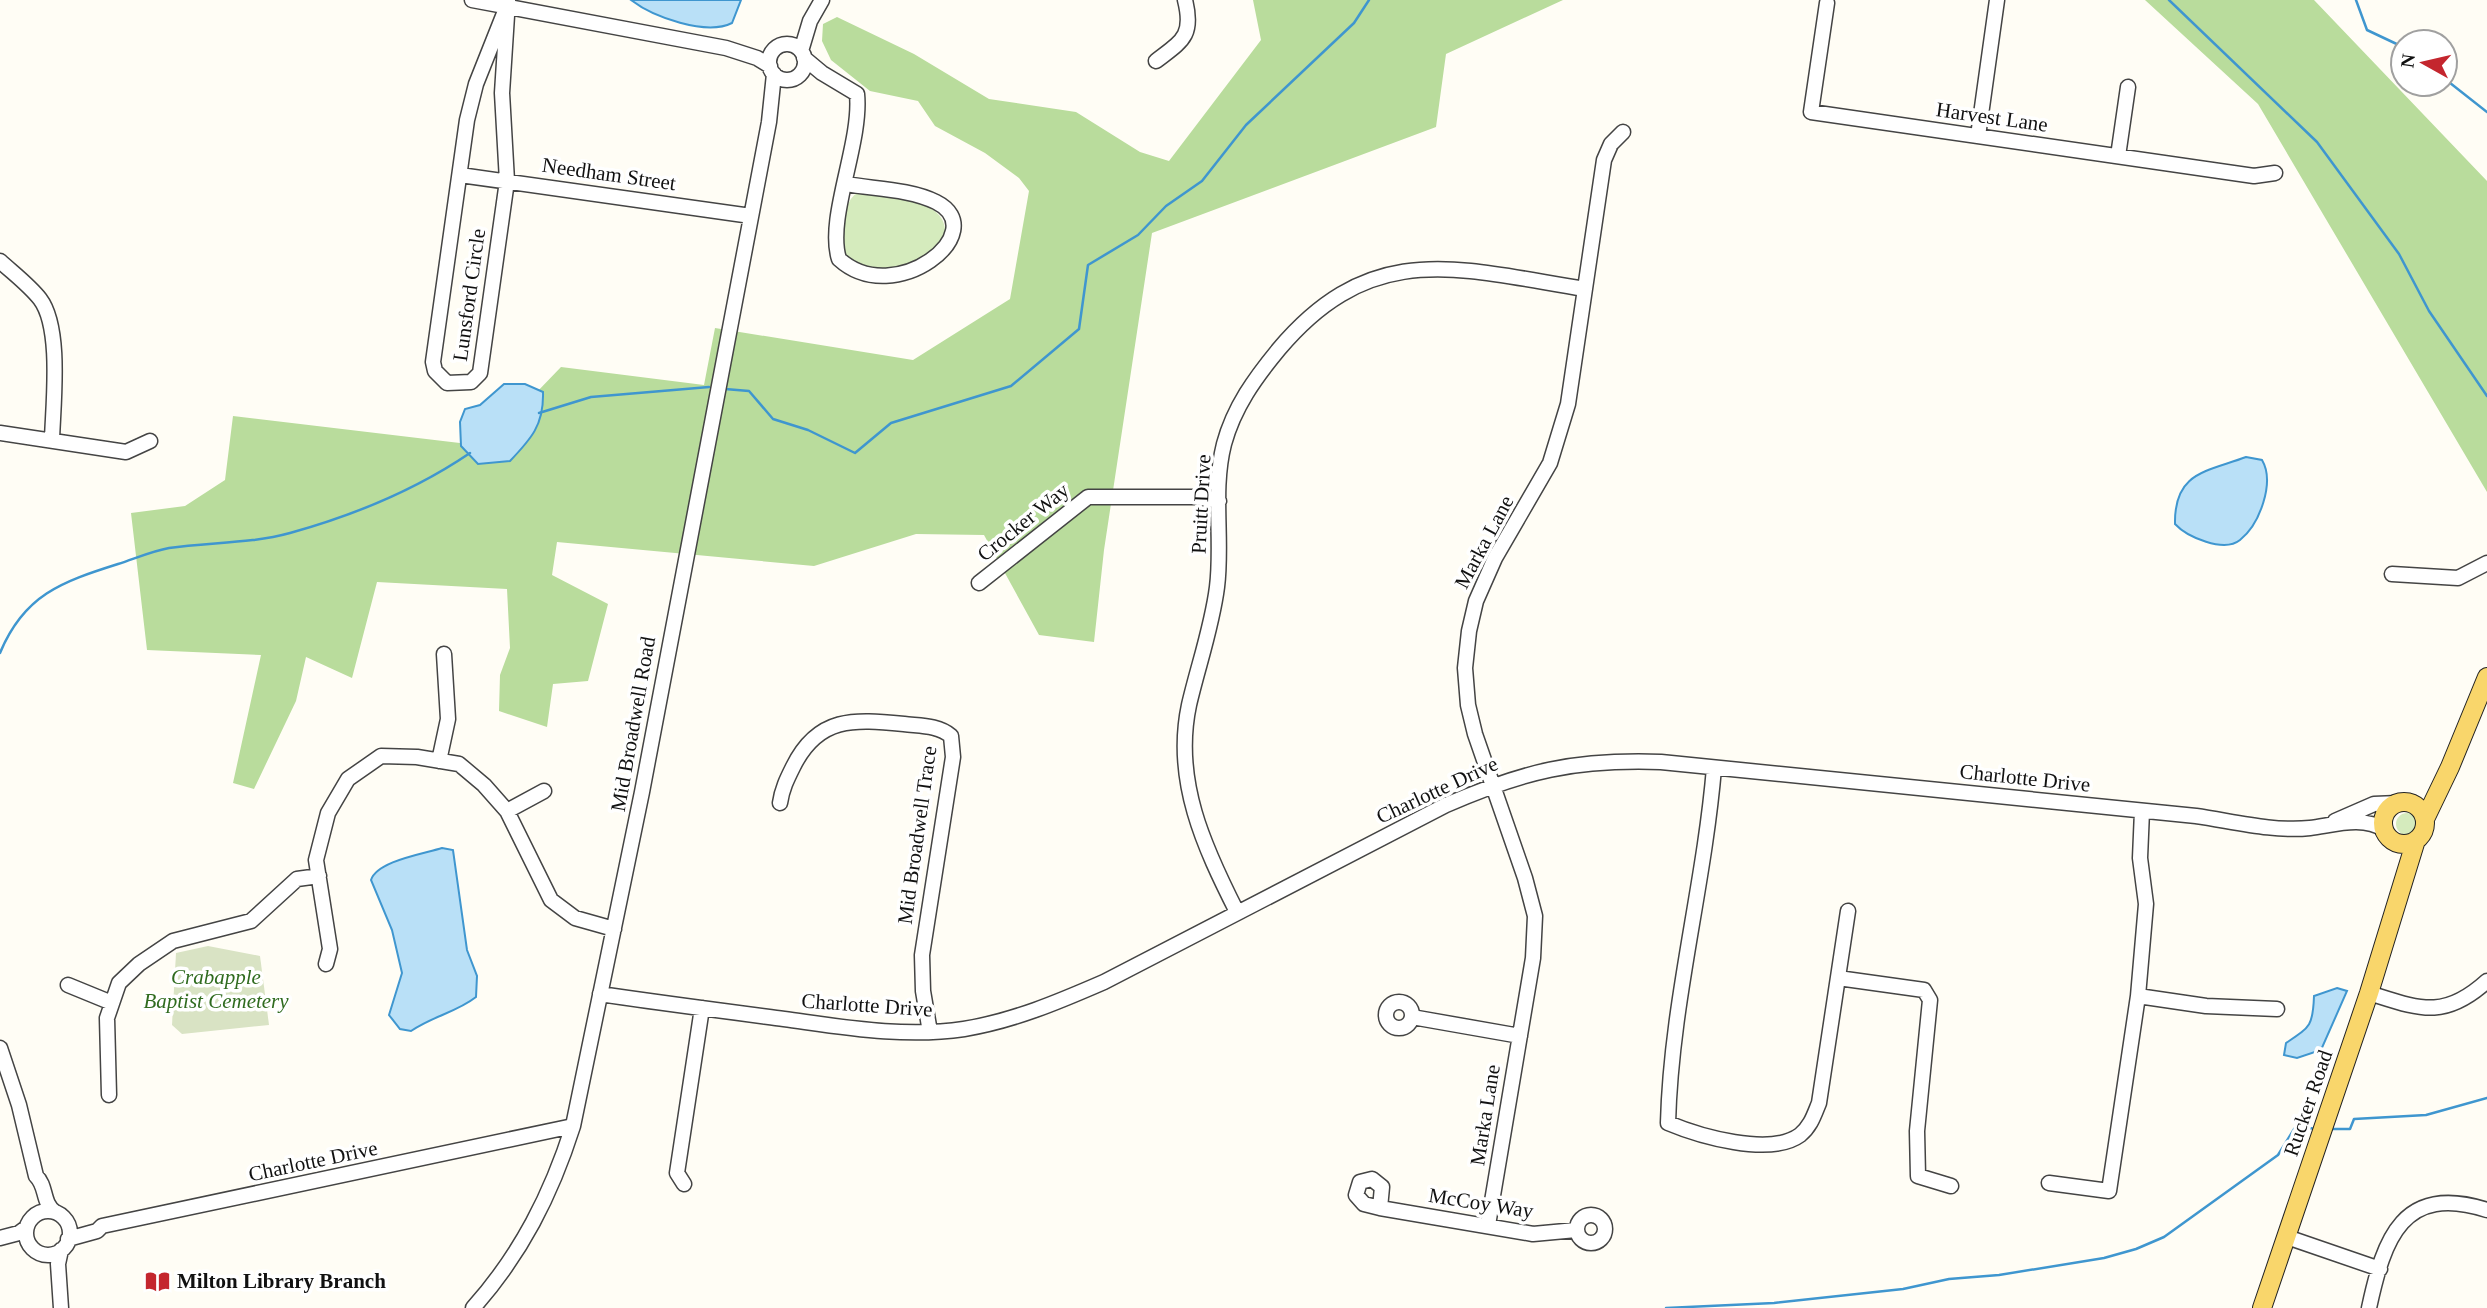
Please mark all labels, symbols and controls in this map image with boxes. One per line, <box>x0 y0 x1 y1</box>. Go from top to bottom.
north arrow <box>2389 28 2459 98</box>
text: N <box>2396 52 2419 69</box>
street label: Harvest Lane <box>1935 97 2049 137</box>
street label: Needham Street <box>541 153 678 195</box>
street label: Lunsford Circle <box>448 227 490 363</box>
street label: Pruitt Drive <box>1186 454 1216 554</box>
street label: Crocker Way <box>973 478 1074 566</box>
street label: Marka Lane <box>1449 491 1519 593</box>
street label: Mid Broadwell Road <box>606 634 660 813</box>
street label: Mid Broadwell Trace <box>893 744 941 926</box>
street label: Charlotte Drive <box>1372 751 1502 829</box>
street label: Charlotte Drive <box>1958 759 2092 797</box>
park label: Crabapple Baptist Cemetery <box>143 965 289 1013</box>
street label: Charlotte Drive <box>801 988 933 1022</box>
street label: Rucker Road <box>2279 1047 2337 1159</box>
street label: Marka Lane <box>1465 1063 1505 1167</box>
street label: Charlotte Drive <box>246 1136 380 1186</box>
street label: McCoy Way <box>1427 1183 1536 1223</box>
library icon: Milton Library Branch <box>143 1267 171 1295</box>
place label: Milton Library Branch <box>177 1269 386 1293</box>

